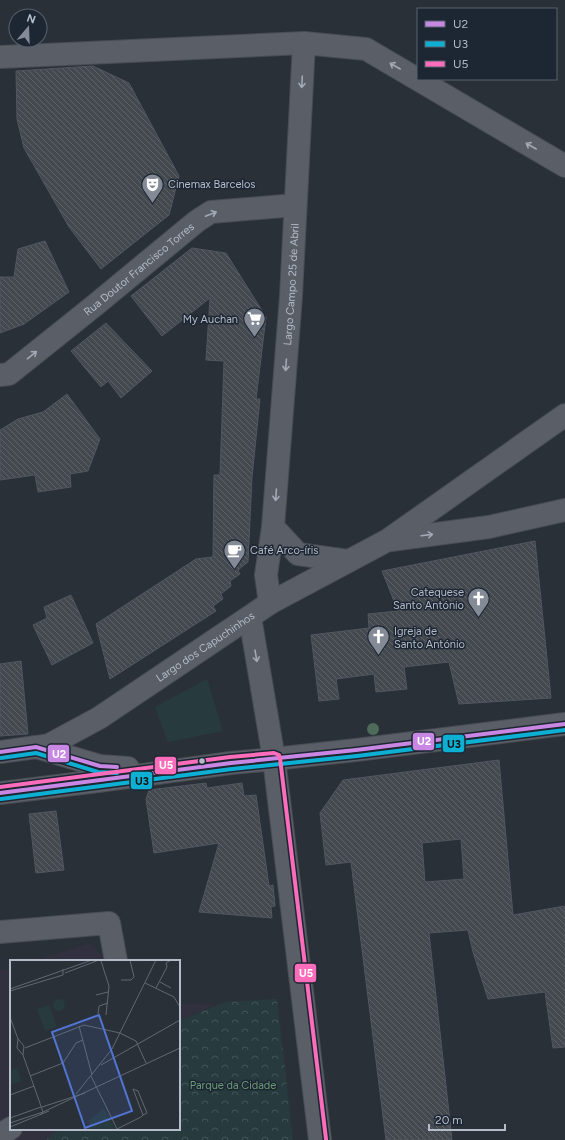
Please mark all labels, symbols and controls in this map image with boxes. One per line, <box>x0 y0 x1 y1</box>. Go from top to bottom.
north arrow <box>8 8 48 48</box>
legend <box>417 8 557 80</box>
text: N <box>25 11 37 27</box>
text: U2 <box>453 17 468 31</box>
text: U3 <box>453 37 468 51</box>
text: U5 <box>453 57 468 71</box>
one-way arrow <box>389 62 401 70</box>
one-way arrow <box>298 75 305 88</box>
one-way arrow <box>525 142 537 150</box>
theatre icon: Cinemax Barcelos <box>140 171 166 204</box>
place label: Cinemax Barcelos <box>168 178 255 191</box>
one-way arrow <box>204 209 216 217</box>
street label: Rua Doutor Francisco Torres <box>81 220 197 319</box>
street label: Largo Campo 25 de Abril <box>281 223 302 346</box>
supermarket icon: My Auchan <box>241 306 267 339</box>
place label: My Auchan <box>183 313 238 326</box>
one-way arrow <box>27 351 38 359</box>
one-way arrow <box>282 358 289 371</box>
one-way arrow <box>272 488 279 501</box>
one-way arrow <box>420 531 433 539</box>
cafe icon: Café Arco-íris <box>221 537 247 570</box>
place label: Café Arco-íris <box>250 544 318 557</box>
church icon: Catequese Santo António <box>466 585 492 618</box>
place label: Catequese Santo António <box>393 586 464 612</box>
street label: Largo dos Capuchinhos <box>154 609 257 685</box>
church icon: Igreja de Santo António <box>365 624 391 657</box>
place label: Igreja de Santo António <box>394 625 465 651</box>
one-way arrow <box>253 649 261 662</box>
line badge: U2 <box>412 732 435 751</box>
line badge: U3 <box>442 734 465 753</box>
text: U2 <box>417 735 431 748</box>
text: U3 <box>447 738 461 751</box>
line badge: U2 <box>47 744 70 763</box>
text: U2 <box>52 748 66 761</box>
line badge: U5 <box>154 756 177 775</box>
unlabelled marker <box>197 756 207 766</box>
text: U5 <box>159 759 173 772</box>
line badge: U3 <box>130 771 153 790</box>
text: U3 <box>135 775 149 788</box>
inset map <box>10 960 180 1130</box>
line badge: U5 <box>294 963 317 983</box>
text: U5 <box>299 967 313 980</box>
park label: Parque da Cidade <box>190 1079 276 1092</box>
scale bar <box>429 1106 505 1132</box>
text: 20 m <box>435 1113 463 1127</box>

